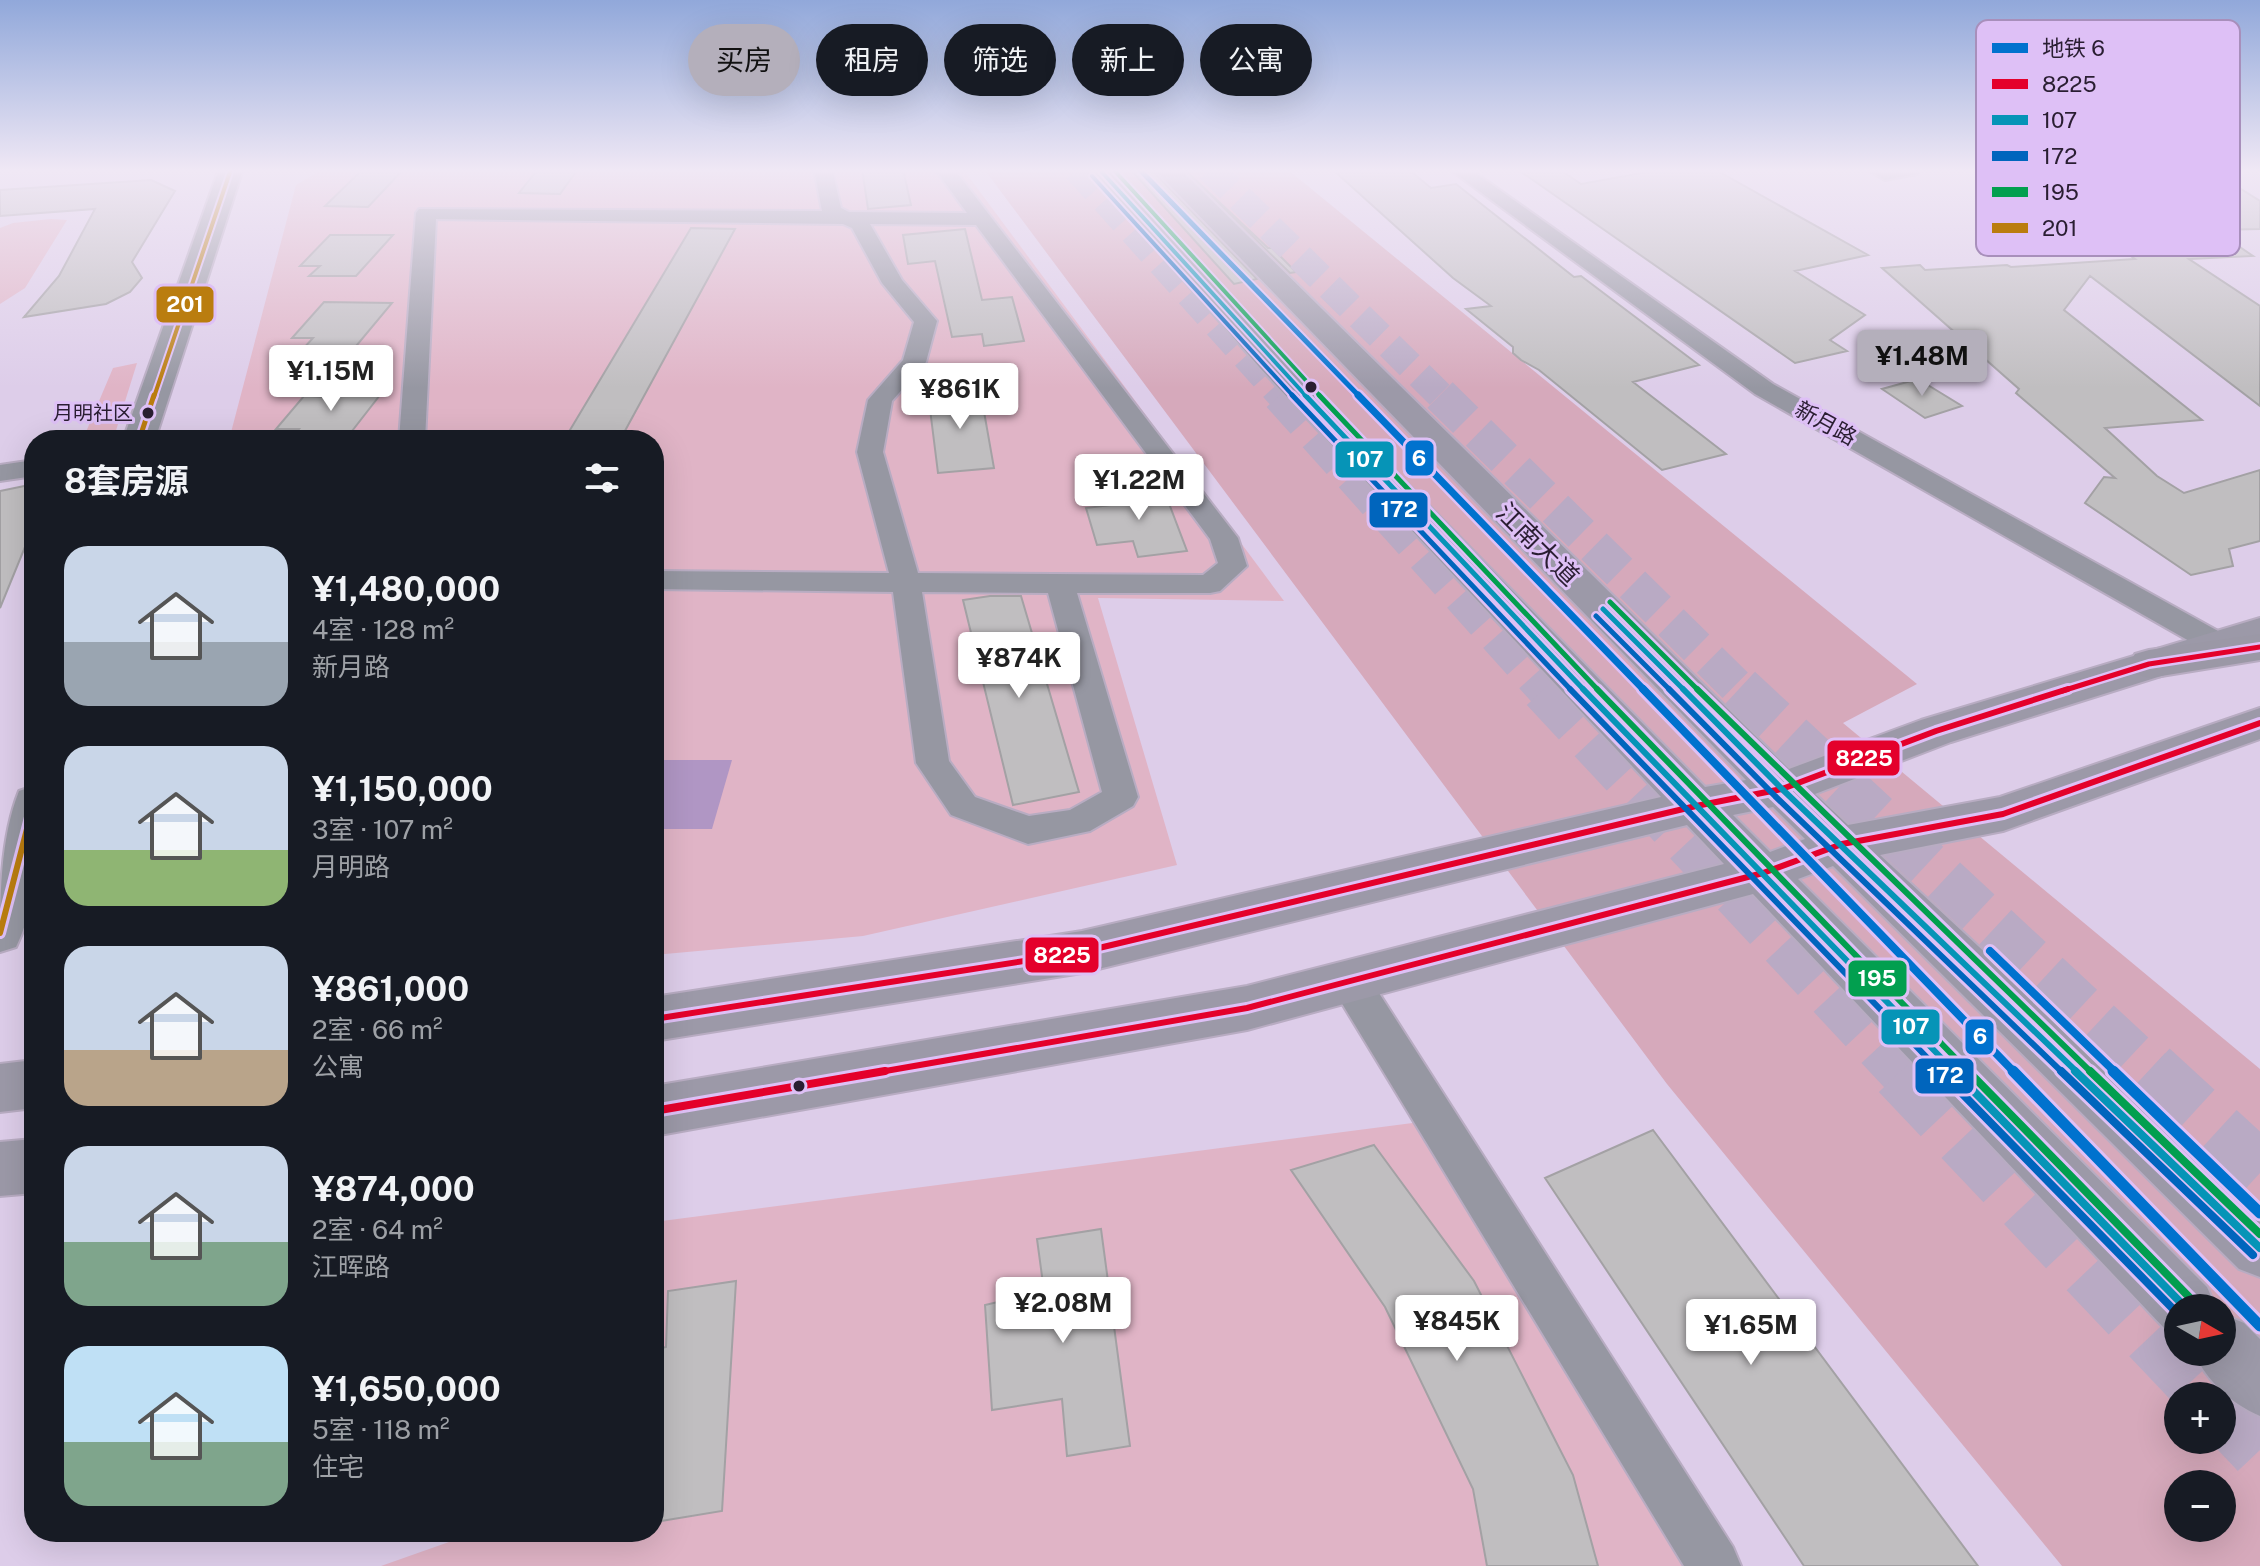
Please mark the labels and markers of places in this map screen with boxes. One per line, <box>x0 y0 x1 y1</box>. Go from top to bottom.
pin: ¥1.48M <box>1857 330 1987 398</box>
pin: ¥1.15M <box>266 345 396 413</box>
pin: ¥861K <box>904 363 1016 431</box>
unlabelled marker <box>1303 379 1319 395</box>
place label: 月明社区 <box>53 401 133 425</box>
marker: 月明社区 <box>140 405 156 421</box>
pin: ¥1.22M <box>1074 454 1204 522</box>
pin: ¥874K <box>963 632 1075 700</box>
unlabelled marker <box>791 1078 807 1094</box>
pin: ¥2.08M <box>998 1277 1128 1345</box>
pin: ¥845K <box>1401 1295 1513 1363</box>
pin: ¥1.65M <box>1686 1299 1816 1367</box>

